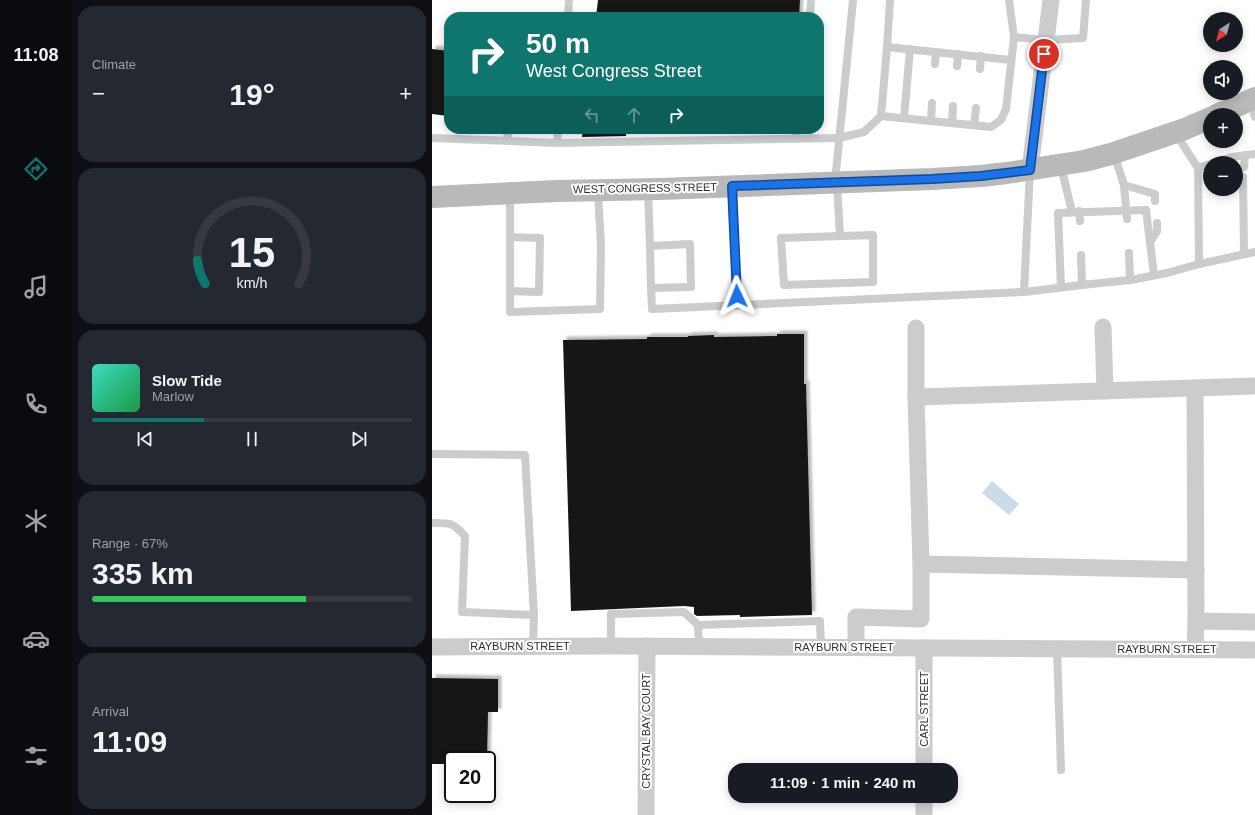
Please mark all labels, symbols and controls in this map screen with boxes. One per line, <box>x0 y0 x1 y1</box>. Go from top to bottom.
north arrow <box>1203 12 1243 52</box>
map controls <box>1203 12 1243 196</box>
icon: right <box>460 28 512 80</box>
text: 50 m <box>526 28 590 59</box>
pin <box>1027 37 1061 71</box>
icon: arrive <box>1033 43 1055 65</box>
text: 11:08 <box>13 45 59 65</box>
text: Climate <box>92 57 136 72</box>
button: sound <box>1203 60 1243 100</box>
text: West Congress Street <box>526 61 702 81</box>
text: 19° <box>229 78 275 111</box>
text: − <box>92 81 105 106</box>
text: + <box>399 81 412 106</box>
icon: left <box>581 104 603 126</box>
icon: ahead <box>623 104 645 126</box>
icon: right <box>665 104 687 126</box>
button: + <box>1203 108 1243 148</box>
icon: directions <box>22 155 50 183</box>
button: − <box>1203 156 1243 196</box>
street label: WEST CONGRESS STREET <box>573 181 717 195</box>
text: 15 <box>229 228 275 275</box>
icon: music <box>22 273 50 301</box>
text: km/h <box>237 274 268 290</box>
position arrow <box>716 275 758 317</box>
text: Slow Tide <box>152 372 222 389</box>
text: Marlow <box>152 389 194 404</box>
icon: phone <box>22 390 50 418</box>
icon: previous <box>134 428 156 450</box>
icon: pause <box>241 428 263 450</box>
icon: next <box>348 428 370 450</box>
icon: climate <box>22 507 50 535</box>
text: Range · 67% <box>92 536 168 551</box>
text: 335 km <box>92 557 194 590</box>
icon: car <box>22 625 50 653</box>
street label: RAYBURN STREET <box>470 640 570 652</box>
street label: RAYBURN STREET <box>794 641 894 653</box>
street label: RAYBURN STREET <box>1117 643 1217 655</box>
street label: CARL STREET <box>918 671 930 747</box>
street label: CRYSTAL BAY COURT <box>640 673 652 789</box>
text: Arrival <box>92 704 129 719</box>
text: 11:09 <box>92 725 167 758</box>
icon: filters <box>22 742 50 770</box>
speed limit sign: 20 <box>444 751 496 803</box>
text: 11:09 · 1 min · 240 m <box>770 774 916 791</box>

